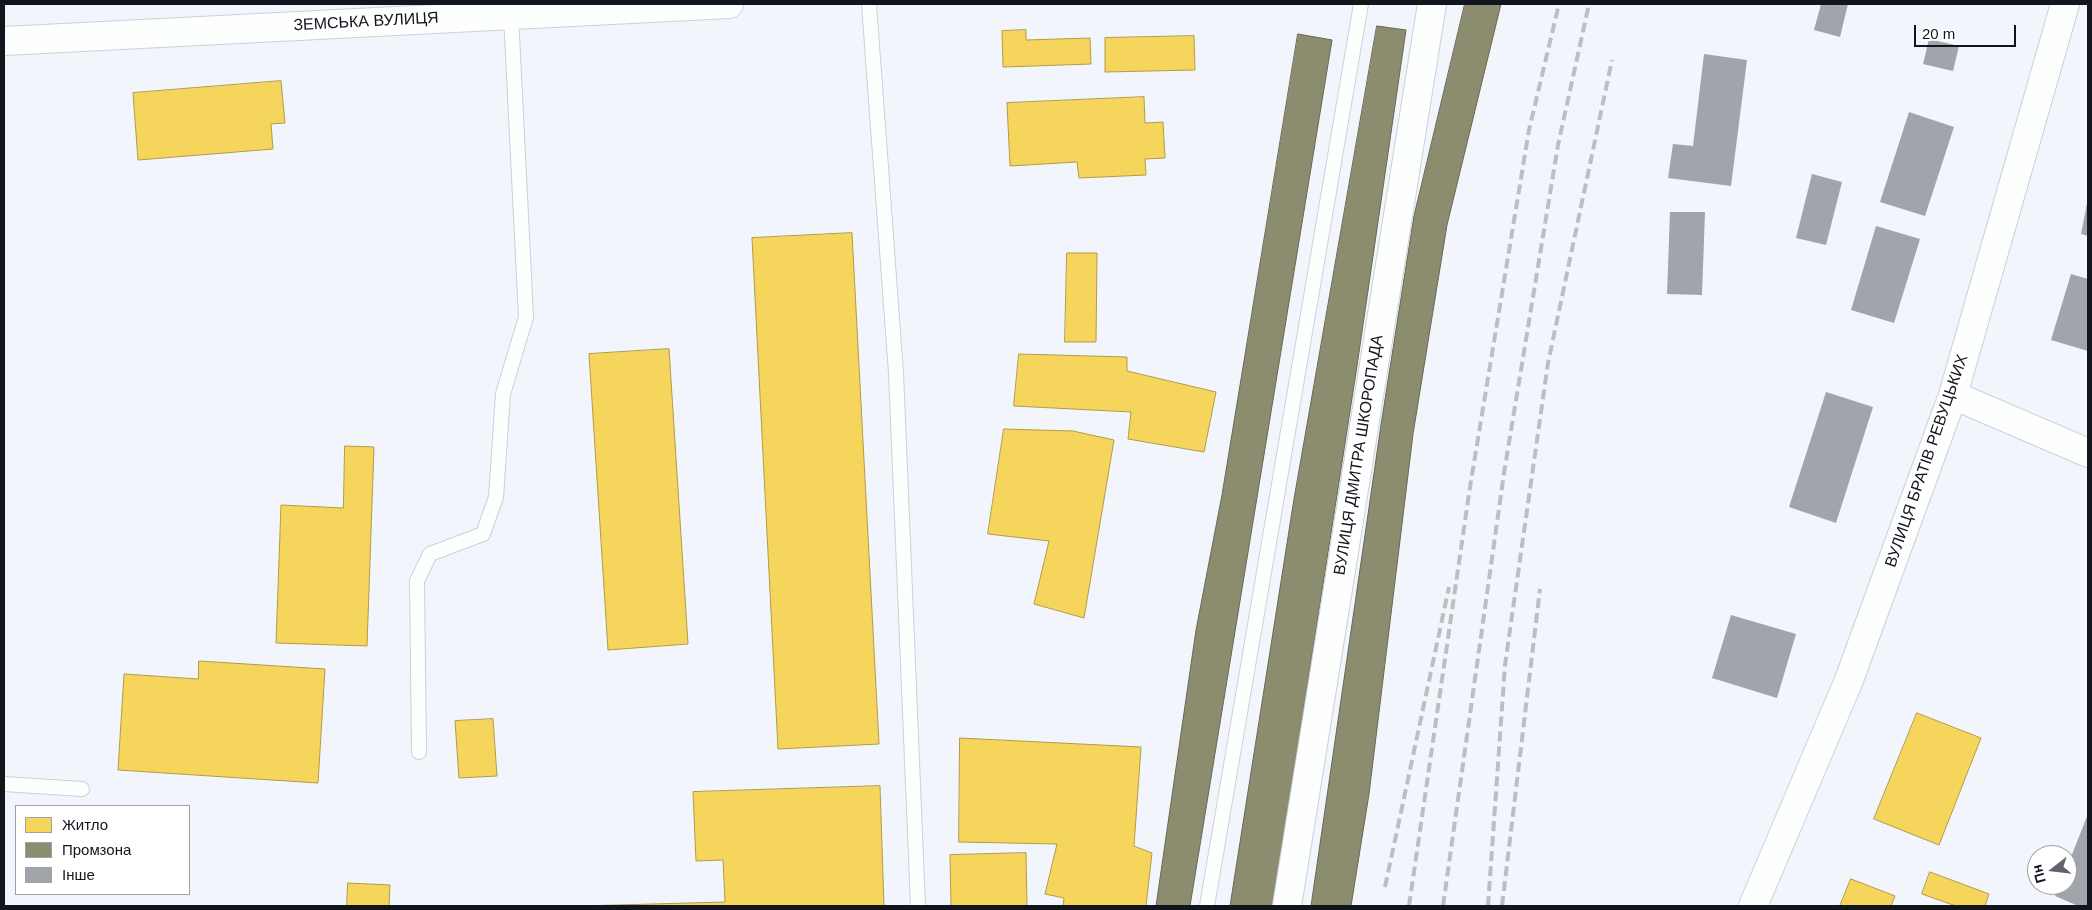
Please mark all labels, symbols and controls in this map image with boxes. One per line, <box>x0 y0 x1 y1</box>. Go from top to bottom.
street label: ЗЕМСЬКА ВУЛИЦЯ <box>293 9 439 35</box>
scale bar <box>1917 15 2020 47</box>
text: 20 m <box>1922 25 1955 42</box>
street label: ВУЛИЦЯ ДМИТРА ШКОРОПАДА <box>1331 333 1387 577</box>
street label: ВУЛИЦЯ БРАТІВ РЕВУЦЬКИХ <box>1881 352 1973 570</box>
legend <box>15 805 190 895</box>
text: Житло <box>62 816 108 833</box>
text: Промзона <box>62 841 131 858</box>
north arrow <box>2027 845 2077 895</box>
text: Пн <box>2028 863 2049 885</box>
text: Інше <box>62 866 95 883</box>

